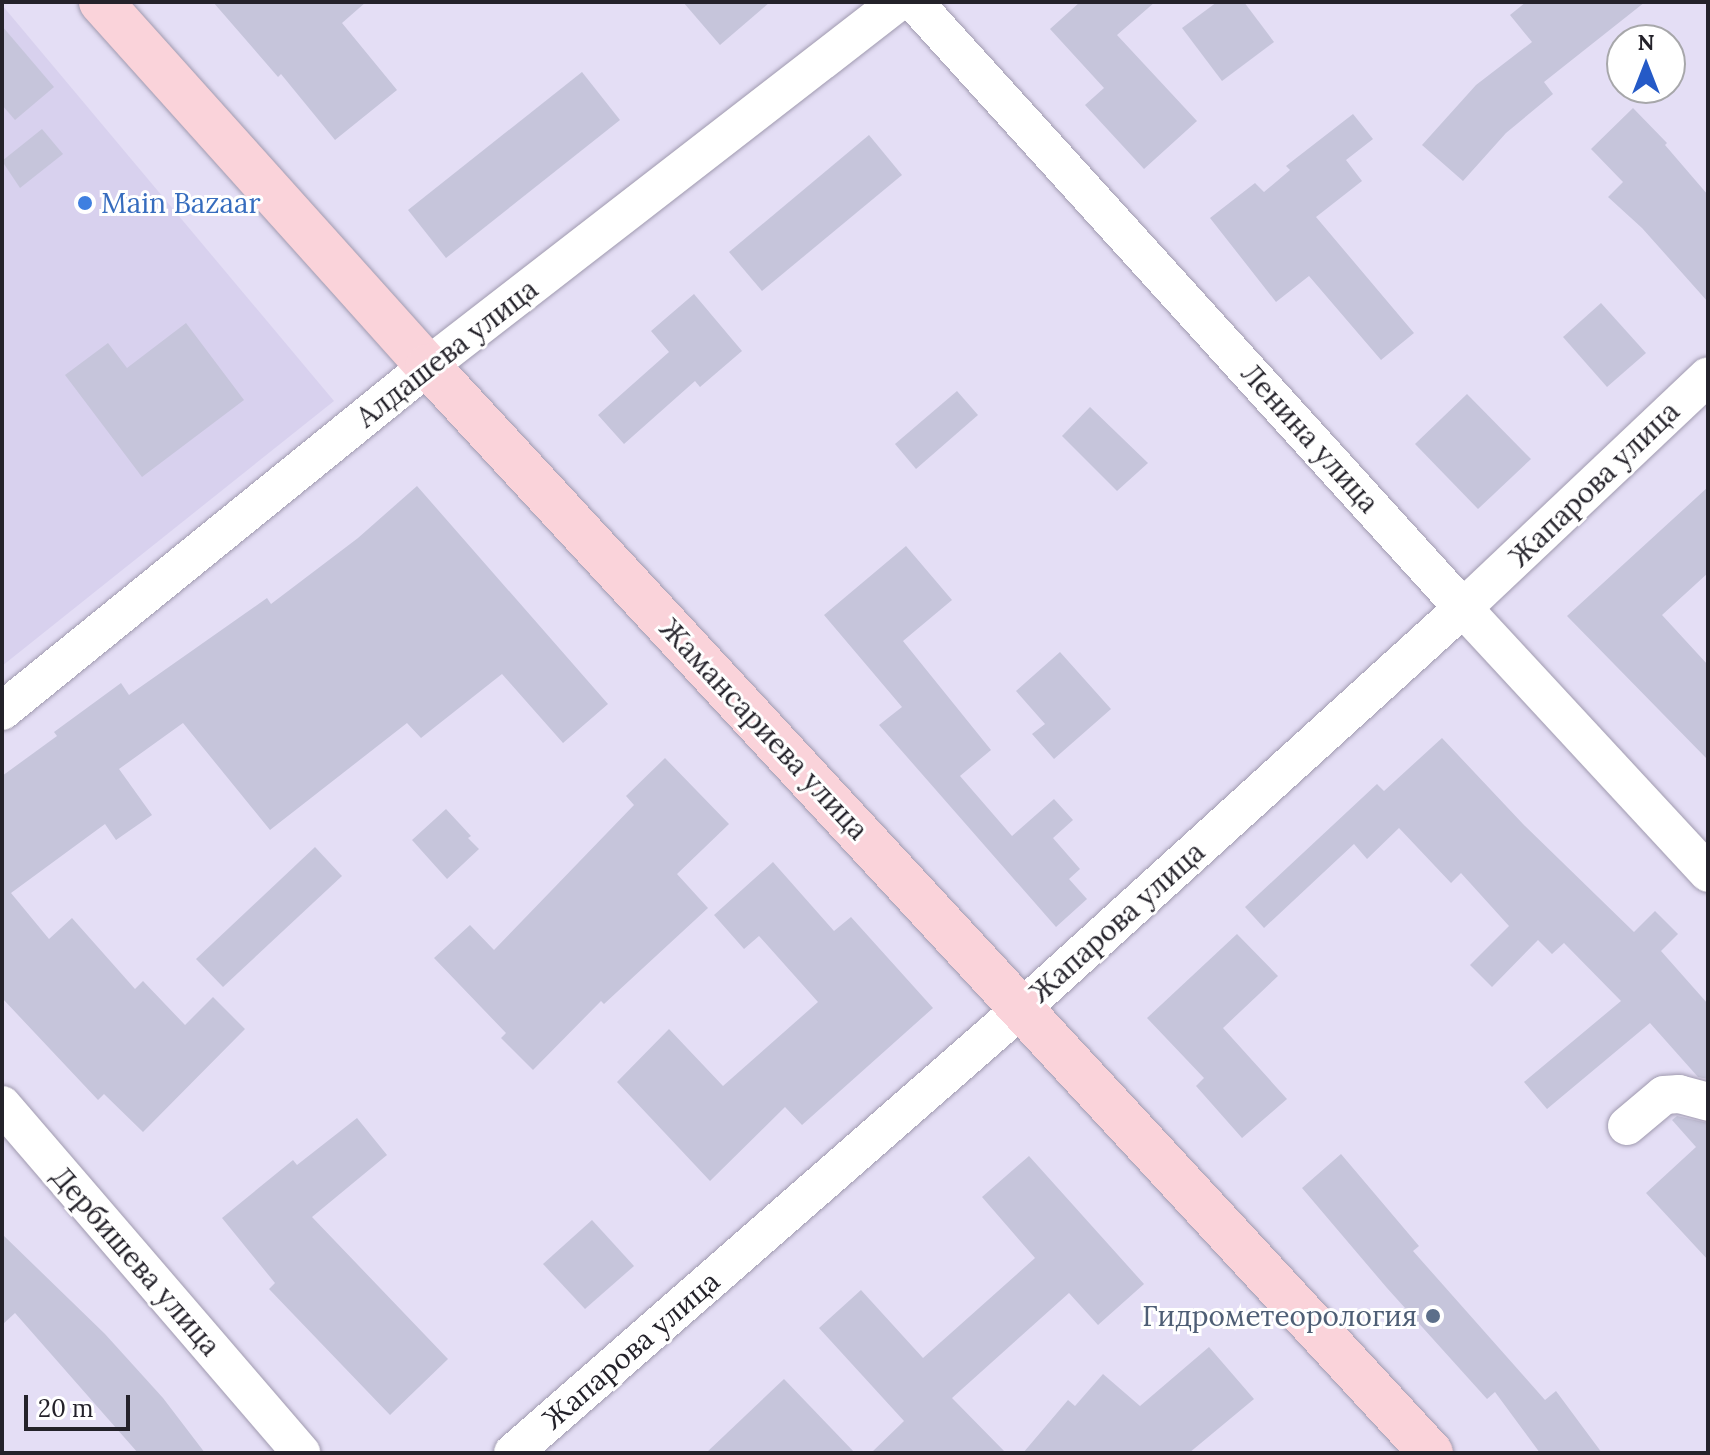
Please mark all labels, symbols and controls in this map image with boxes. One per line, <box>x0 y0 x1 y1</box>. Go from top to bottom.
north arrow <box>1606 24 1686 104</box>
text: N <box>1637 28 1655 56</box>
place label: Main Bazaar <box>101 186 261 220</box>
marker: Main Bazaar <box>76 194 94 212</box>
street label: Алдашева улица <box>350 272 544 434</box>
street label: Ленина улица <box>1234 357 1386 519</box>
street label: Жапарова улица <box>1502 394 1686 574</box>
street label: Жамансариева улица <box>653 612 875 846</box>
street label: Жапарова улица <box>1023 835 1211 1009</box>
street label: Дербишева улица <box>45 1160 227 1362</box>
street label: Жапарова улица <box>536 1264 726 1436</box>
place label: Гидрометеорология <box>1142 1299 1417 1333</box>
marker: Гидрометеорология <box>1424 1307 1442 1325</box>
scale bar <box>28 1379 134 1429</box>
text: 20 m <box>38 1393 94 1424</box>

